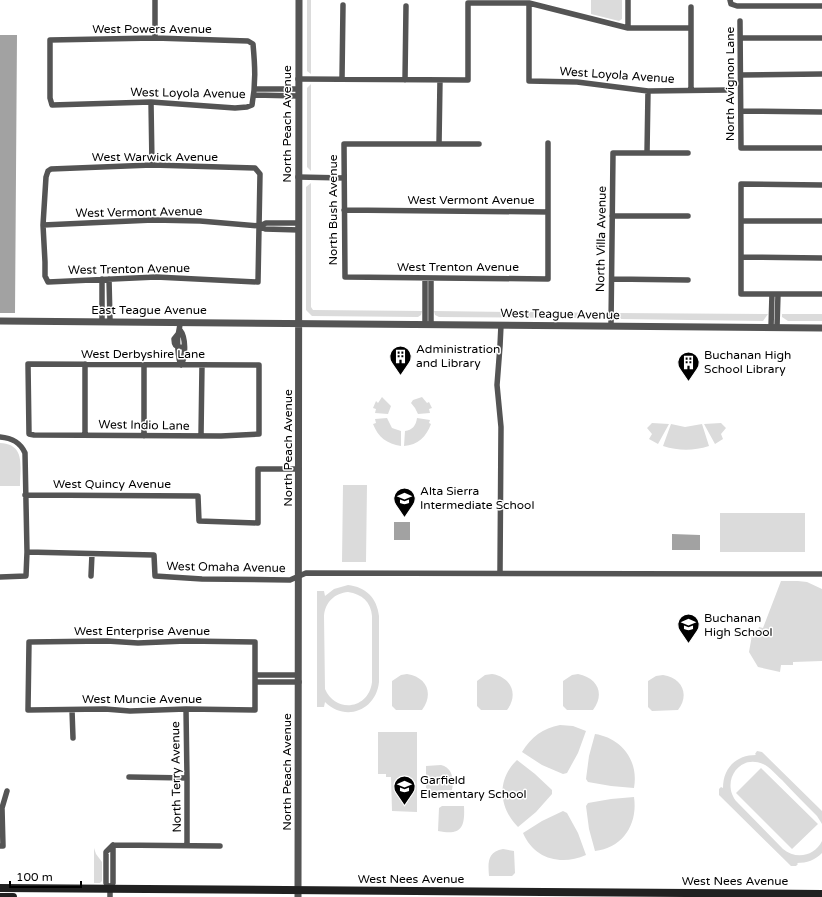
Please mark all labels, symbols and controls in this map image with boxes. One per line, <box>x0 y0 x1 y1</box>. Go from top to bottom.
street label: West Powers Avenue <box>92 22 212 36</box>
street label: North Avignon Lane <box>723 26 737 141</box>
street label: West Loyola Avenue <box>559 64 675 86</box>
street label: North Peach Avenue <box>280 65 294 183</box>
street label: West Loyola Avenue <box>130 85 246 101</box>
street label: West Warwick Avenue <box>92 150 218 164</box>
street label: North Bush Avenue <box>326 154 340 266</box>
street label: North Villa Avenue <box>593 186 609 292</box>
street label: West Vermont Avenue <box>408 193 535 207</box>
street label: West Vermont Avenue <box>75 204 203 220</box>
street label: West Trenton Avenue <box>397 260 519 274</box>
street label: West Trenton Avenue <box>68 261 190 277</box>
street label: East Teague Avenue <box>91 303 207 317</box>
street label: West Teague Avenue <box>500 306 620 322</box>
place label: Administration and Library <box>416 342 500 370</box>
building icon: Administration and Library <box>387 343 413 376</box>
street label: West Derbyshire Lane <box>81 347 205 361</box>
place label: Buchanan High School Library <box>704 348 791 376</box>
building icon: Buchanan High School Library <box>675 349 701 382</box>
street label: North Peach Avenue <box>281 389 295 507</box>
street label: West Indio Lane <box>98 417 190 433</box>
street label: West Quincy Avenue <box>53 477 171 491</box>
place label: Alta Sierra Intermediate School <box>420 484 534 512</box>
school or university icon: Alta Sierra Intermediate School <box>392 485 418 518</box>
street label: West Omaha Avenue <box>166 559 286 575</box>
place label: Buchanan High School <box>704 611 773 639</box>
school or university icon: Buchanan High School <box>676 612 702 645</box>
street label: West Enterprise Avenue <box>74 624 210 638</box>
street label: West Muncie Avenue <box>82 692 202 706</box>
street label: North Peach Avenue <box>280 713 294 831</box>
street label: North Terry Avenue <box>168 721 184 833</box>
place label: Garfield Elementary School <box>420 773 527 801</box>
school or university icon: Garfield Elementary School <box>392 774 418 807</box>
scale bar <box>10 863 81 889</box>
text: 100 m <box>16 870 53 884</box>
street label: West Nees Avenue <box>358 872 465 886</box>
street label: West Nees Avenue <box>682 874 789 888</box>

